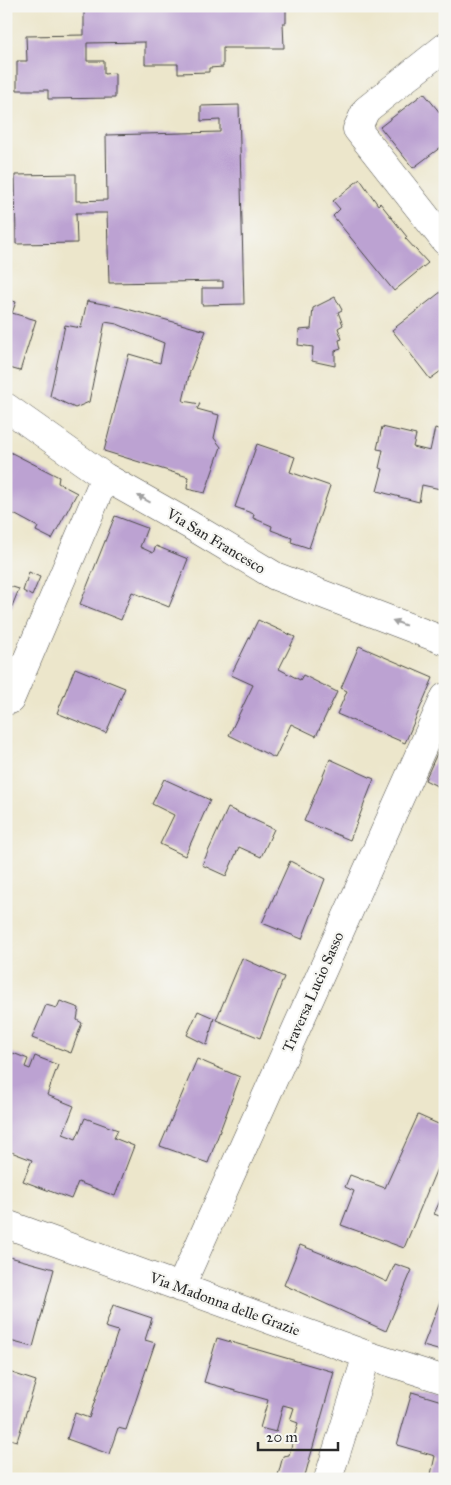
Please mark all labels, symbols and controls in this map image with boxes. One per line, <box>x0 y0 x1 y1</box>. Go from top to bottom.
one-way arrow <box>137 495 151 503</box>
street label: Via San Francesco <box>163 504 269 578</box>
one-way arrow <box>391 619 406 627</box>
street label: Traversa Lucio Sasso <box>278 929 348 1055</box>
street label: Via Madonna delle Grazie <box>147 1268 303 1340</box>
scale bar <box>258 1420 338 1452</box>
text: 20 m <box>266 1428 298 1446</box>

